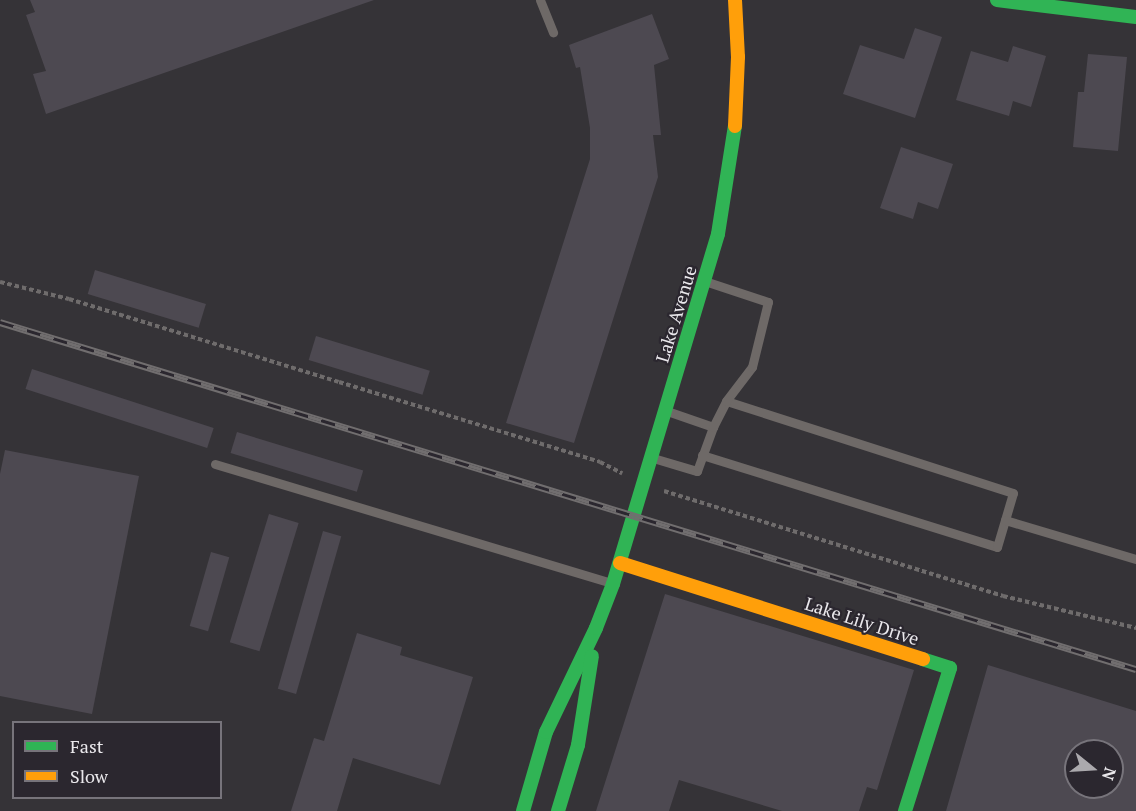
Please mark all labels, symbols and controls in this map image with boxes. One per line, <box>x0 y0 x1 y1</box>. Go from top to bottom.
street label: Lake Avenue <box>651 263 701 365</box>
street label: Lake Lily Drive <box>802 592 922 650</box>
legend <box>12 721 222 799</box>
text: Fast <box>70 734 103 758</box>
north arrow <box>1064 739 1124 799</box>
text: Slow <box>70 764 108 788</box>
text: N <box>1097 765 1122 783</box>

